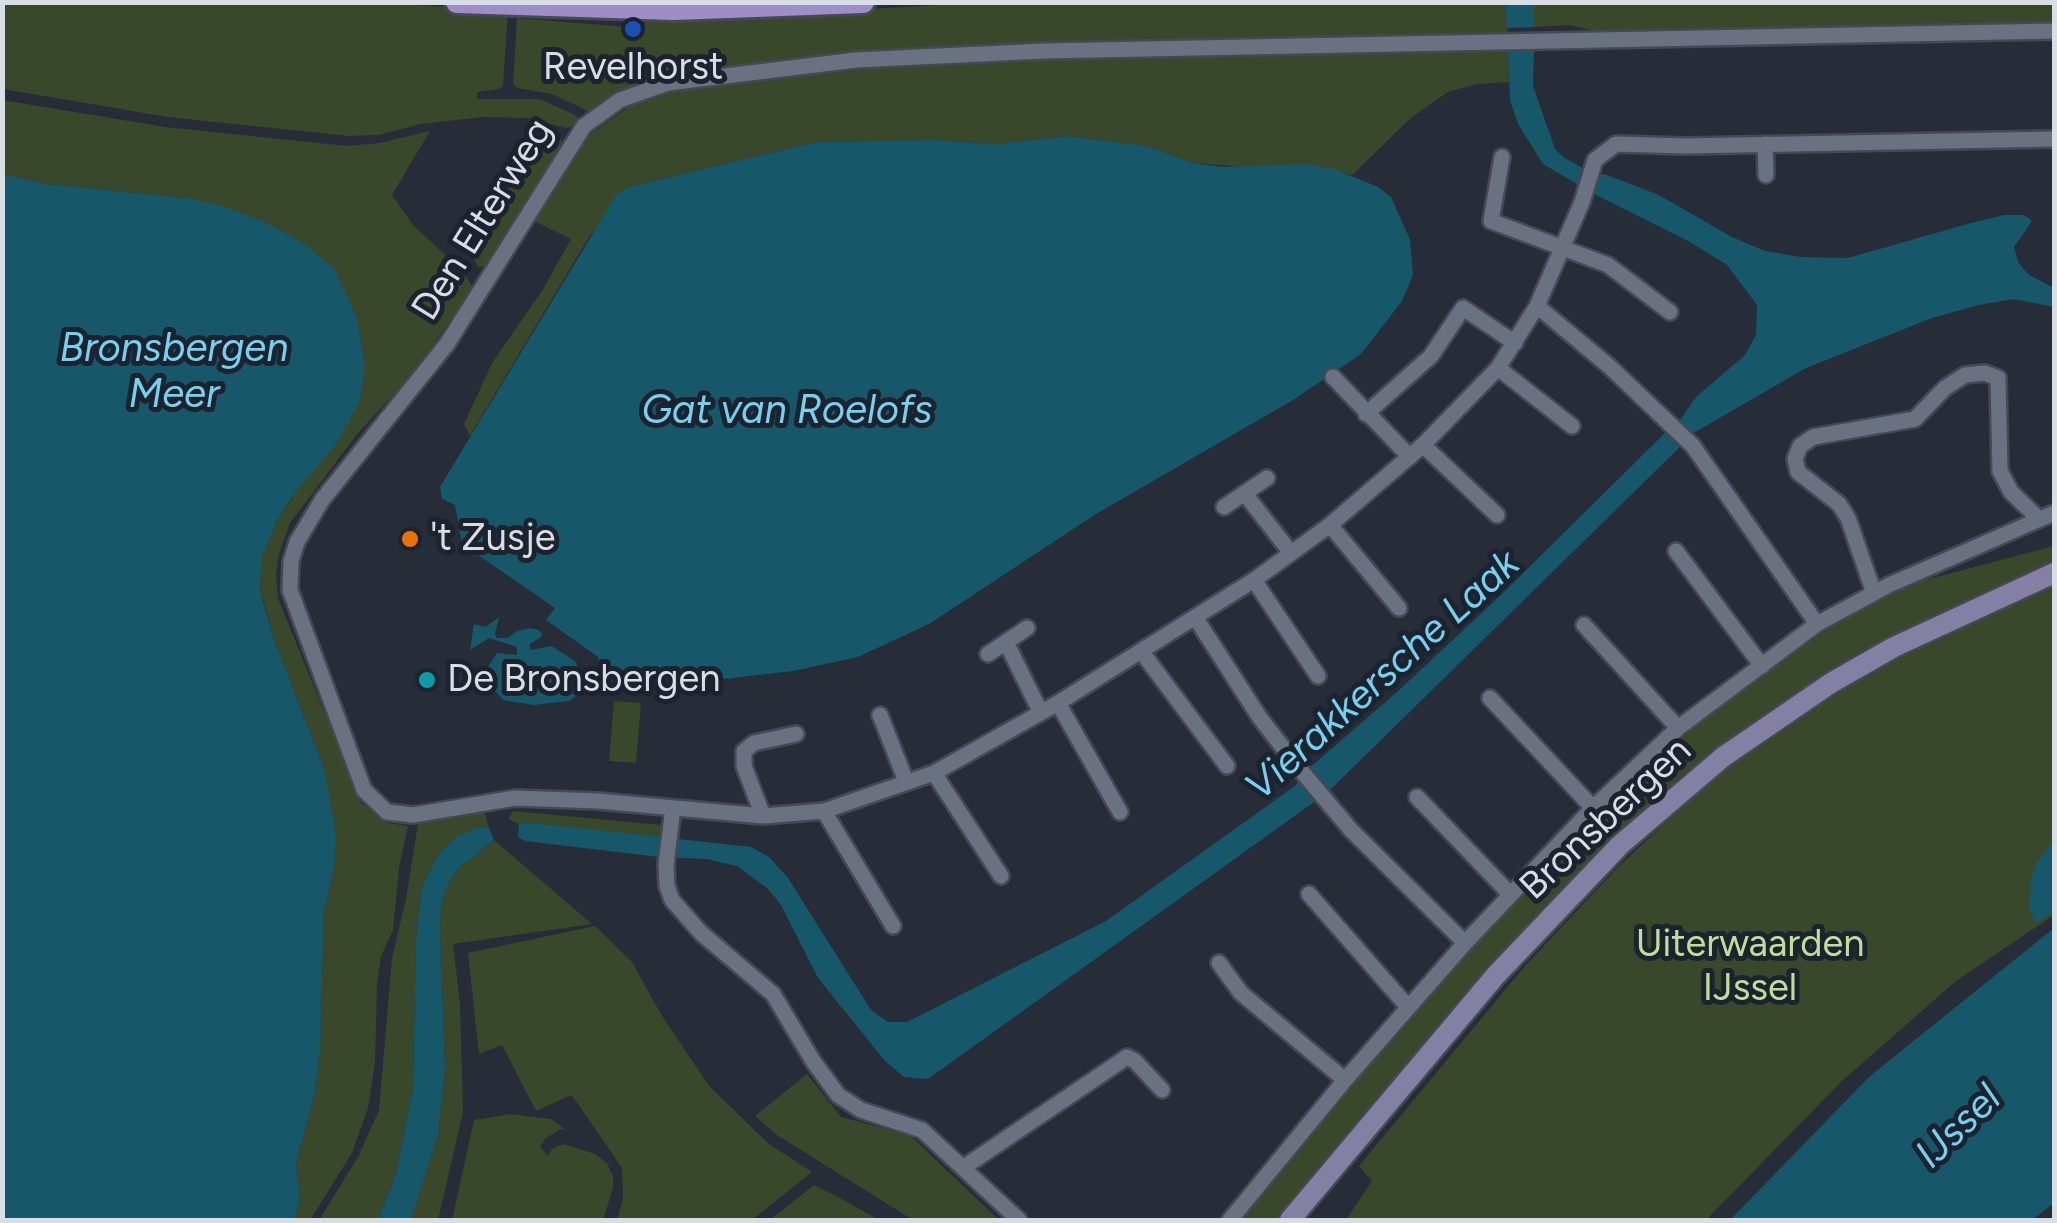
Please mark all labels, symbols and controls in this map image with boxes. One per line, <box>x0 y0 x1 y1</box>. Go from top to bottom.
marker: Revelhorst <box>622 18 644 40</box>
place label: Revelhorst <box>543 45 723 91</box>
street label: Den Elterweg <box>403 111 563 329</box>
water label: Bronsbergen Meer <box>59 325 289 419</box>
water label: Gat van Roelofs <box>641 387 933 435</box>
place label: 't Zusje <box>430 516 556 562</box>
marker: 't Zusje <box>399 528 421 550</box>
water label: Vierakkersche Laak <box>1236 541 1530 811</box>
place label: De Bronsbergen <box>447 657 720 703</box>
marker: De Bronsbergen <box>416 669 438 691</box>
street label: Bronsbergen <box>1511 728 1701 910</box>
park label: Uiterwaarden IJssel <box>1636 922 1864 1012</box>
water label: IJssel <box>1906 1075 2012 1179</box>

